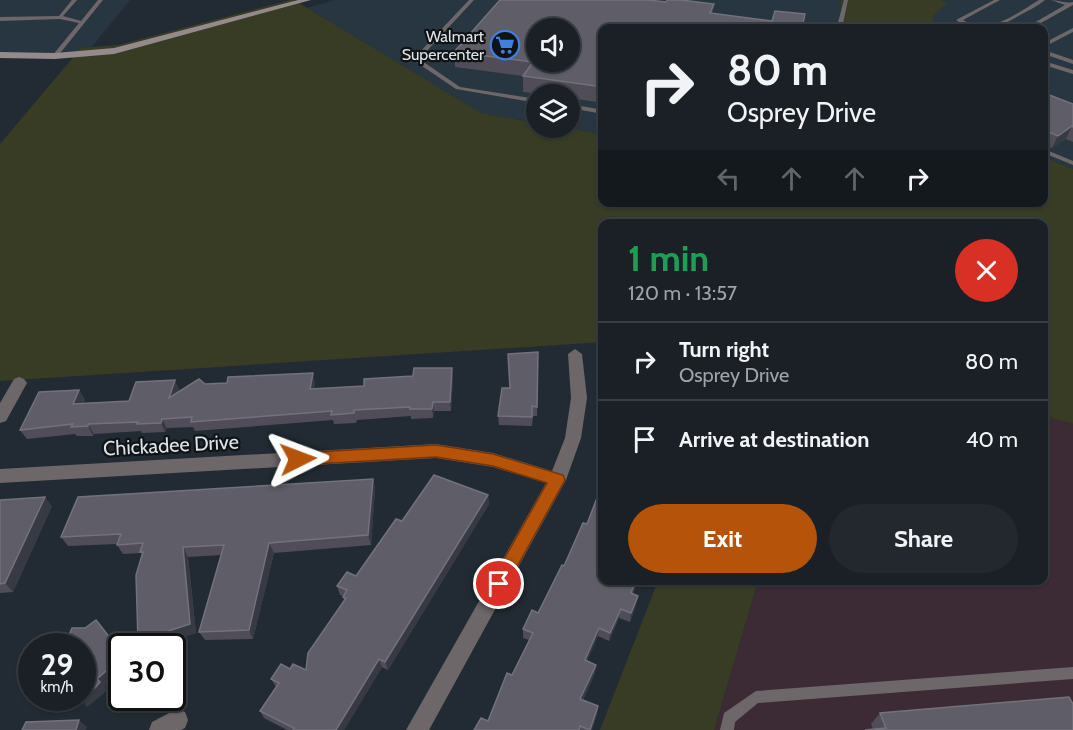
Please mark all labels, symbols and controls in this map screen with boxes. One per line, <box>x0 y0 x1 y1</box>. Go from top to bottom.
map controls <box>526 18 580 138</box>
button: sound <box>526 18 580 72</box>
place label: Walmart Supercenter <box>402 27 485 64</box>
supermarket icon: Walmart Supercenter <box>489 29 521 61</box>
text: 80 m <box>727 44 828 96</box>
icon: right <box>628 48 706 126</box>
button: layers <box>526 84 580 138</box>
text: Osprey Drive <box>727 96 876 129</box>
icon: left <box>712 162 745 195</box>
icon: ahead <box>775 162 808 195</box>
icon: ahead <box>838 162 871 195</box>
icon: right <box>901 162 934 195</box>
text: 1 min <box>628 236 709 280</box>
button: close <box>955 239 1018 302</box>
text: 120 m · 13:57 <box>628 281 737 305</box>
text: Turn right <box>679 336 769 363</box>
icon: right <box>628 345 661 378</box>
text: 80 m <box>965 348 1018 375</box>
text: Osprey Drive <box>679 363 789 387</box>
icon: arrive <box>628 423 661 456</box>
text: Arrive at destination <box>679 426 869 453</box>
text: 40 m <box>966 426 1018 453</box>
position arrow <box>266 427 330 491</box>
street label: Chickadee Drive <box>103 429 239 461</box>
button: Exit <box>628 504 817 573</box>
button: Share <box>829 504 1018 573</box>
pin <box>473 558 524 609</box>
icon: arrive <box>482 567 515 600</box>
speed limit sign: 30 <box>108 633 186 711</box>
text: 29 <box>41 646 73 683</box>
text: km/h <box>41 678 73 696</box>

